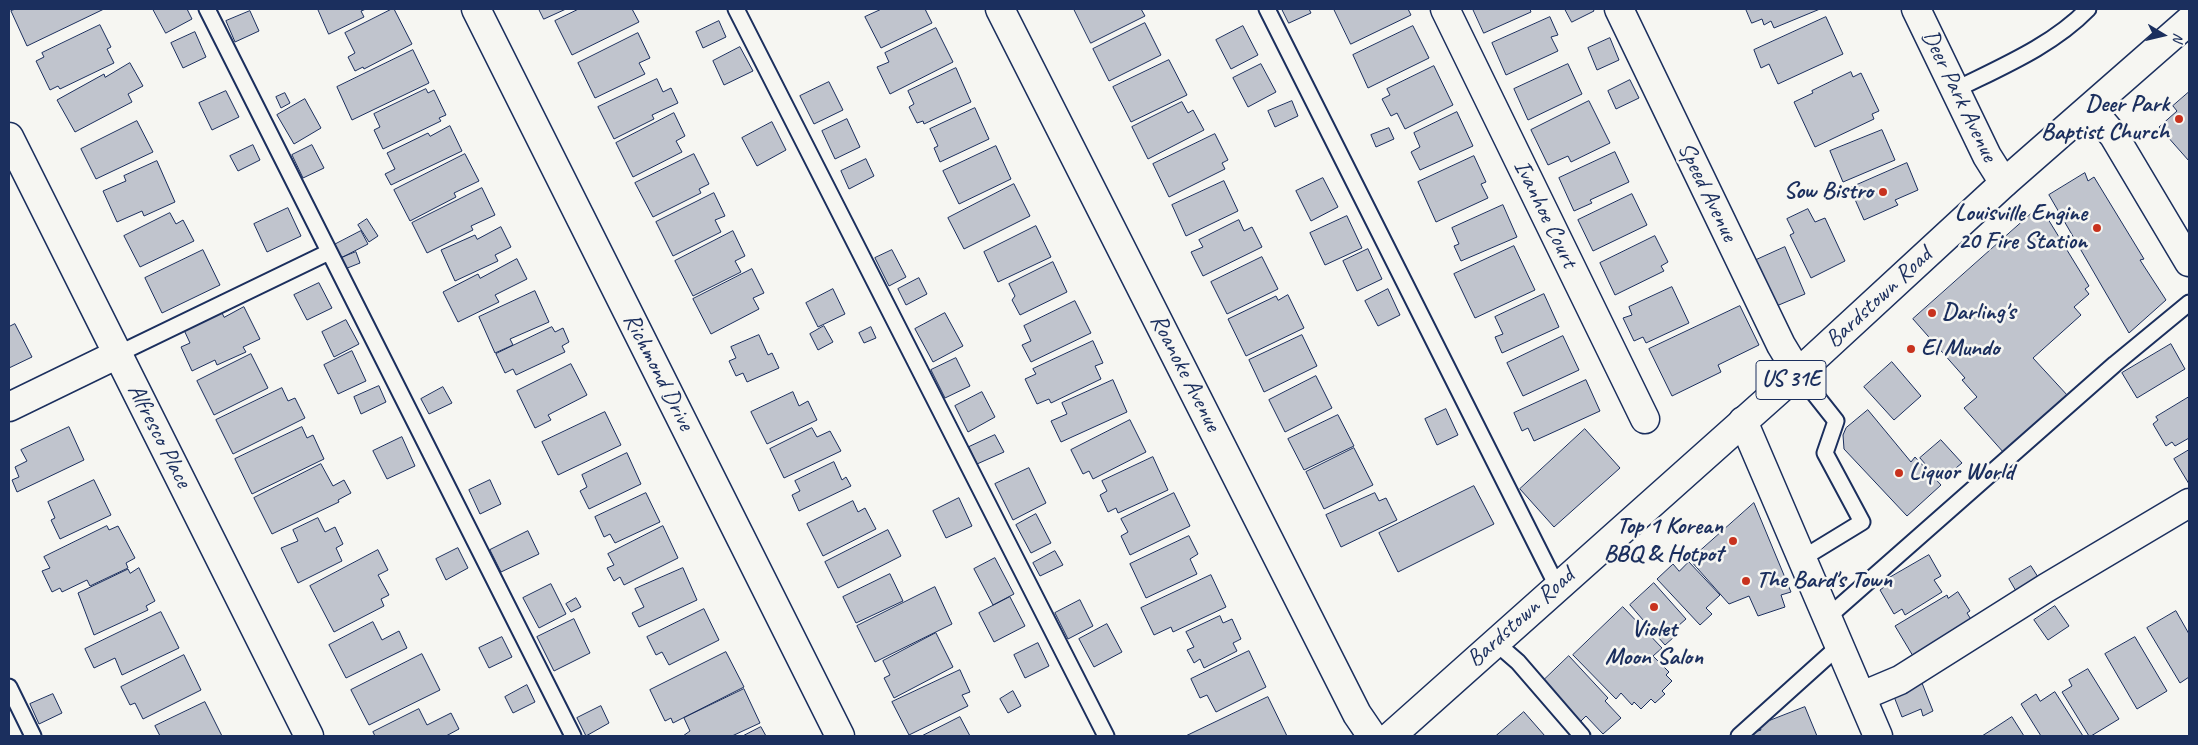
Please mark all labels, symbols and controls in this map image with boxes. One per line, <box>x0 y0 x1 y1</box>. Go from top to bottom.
north arrow <box>2138 10 2188 60</box>
street label: Deer Park Avenue <box>1915 25 2003 167</box>
text: N <box>2169 32 2187 43</box>
place label: Deer Park Baptist Church <box>2041 91 2169 147</box>
marker: Deer Park Baptist Church <box>2173 113 2185 125</box>
street label: Speed Avenue <box>1671 138 1743 246</box>
street label: Ivanhoe Court <box>1507 155 1583 273</box>
place label: Sow Bistro <box>1784 178 1873 206</box>
marker: Sow Bistro <box>1877 186 1889 198</box>
place label: Louisville Engine 20 Fire Station <box>1955 200 2087 256</box>
marker: Louisville Engine 20 Fire Station <box>2091 222 2103 234</box>
street label: Bardstown Road <box>1820 241 1938 355</box>
place label: Darling's <box>1942 299 2015 327</box>
marker: Darling's <box>1926 307 1938 319</box>
street label: Richmond Drive <box>616 309 700 435</box>
street label: Roanoke Avenue <box>1143 310 1227 436</box>
place label: El Mundo <box>1921 335 1999 363</box>
marker: El Mundo <box>1905 343 1917 355</box>
road number: US 31E <box>1756 360 1826 400</box>
street label: Alfresco Place <box>121 379 197 493</box>
place label: Liquor World <box>1909 459 2014 487</box>
marker: Liquor World <box>1893 467 1905 479</box>
place label: Top 1 Korean BBQ & Hotpot <box>1604 513 1723 569</box>
marker: Top 1 Korean BBQ & Hotpot <box>1727 535 1739 547</box>
street label: Bardstown Road <box>1461 562 1581 674</box>
place label: The Bard's Town <box>1756 567 1892 595</box>
marker: The Bard's Town <box>1740 575 1752 587</box>
marker: Violet Moon Salon <box>1648 601 1660 613</box>
place label: Violet Moon Salon <box>1605 616 1703 672</box>

